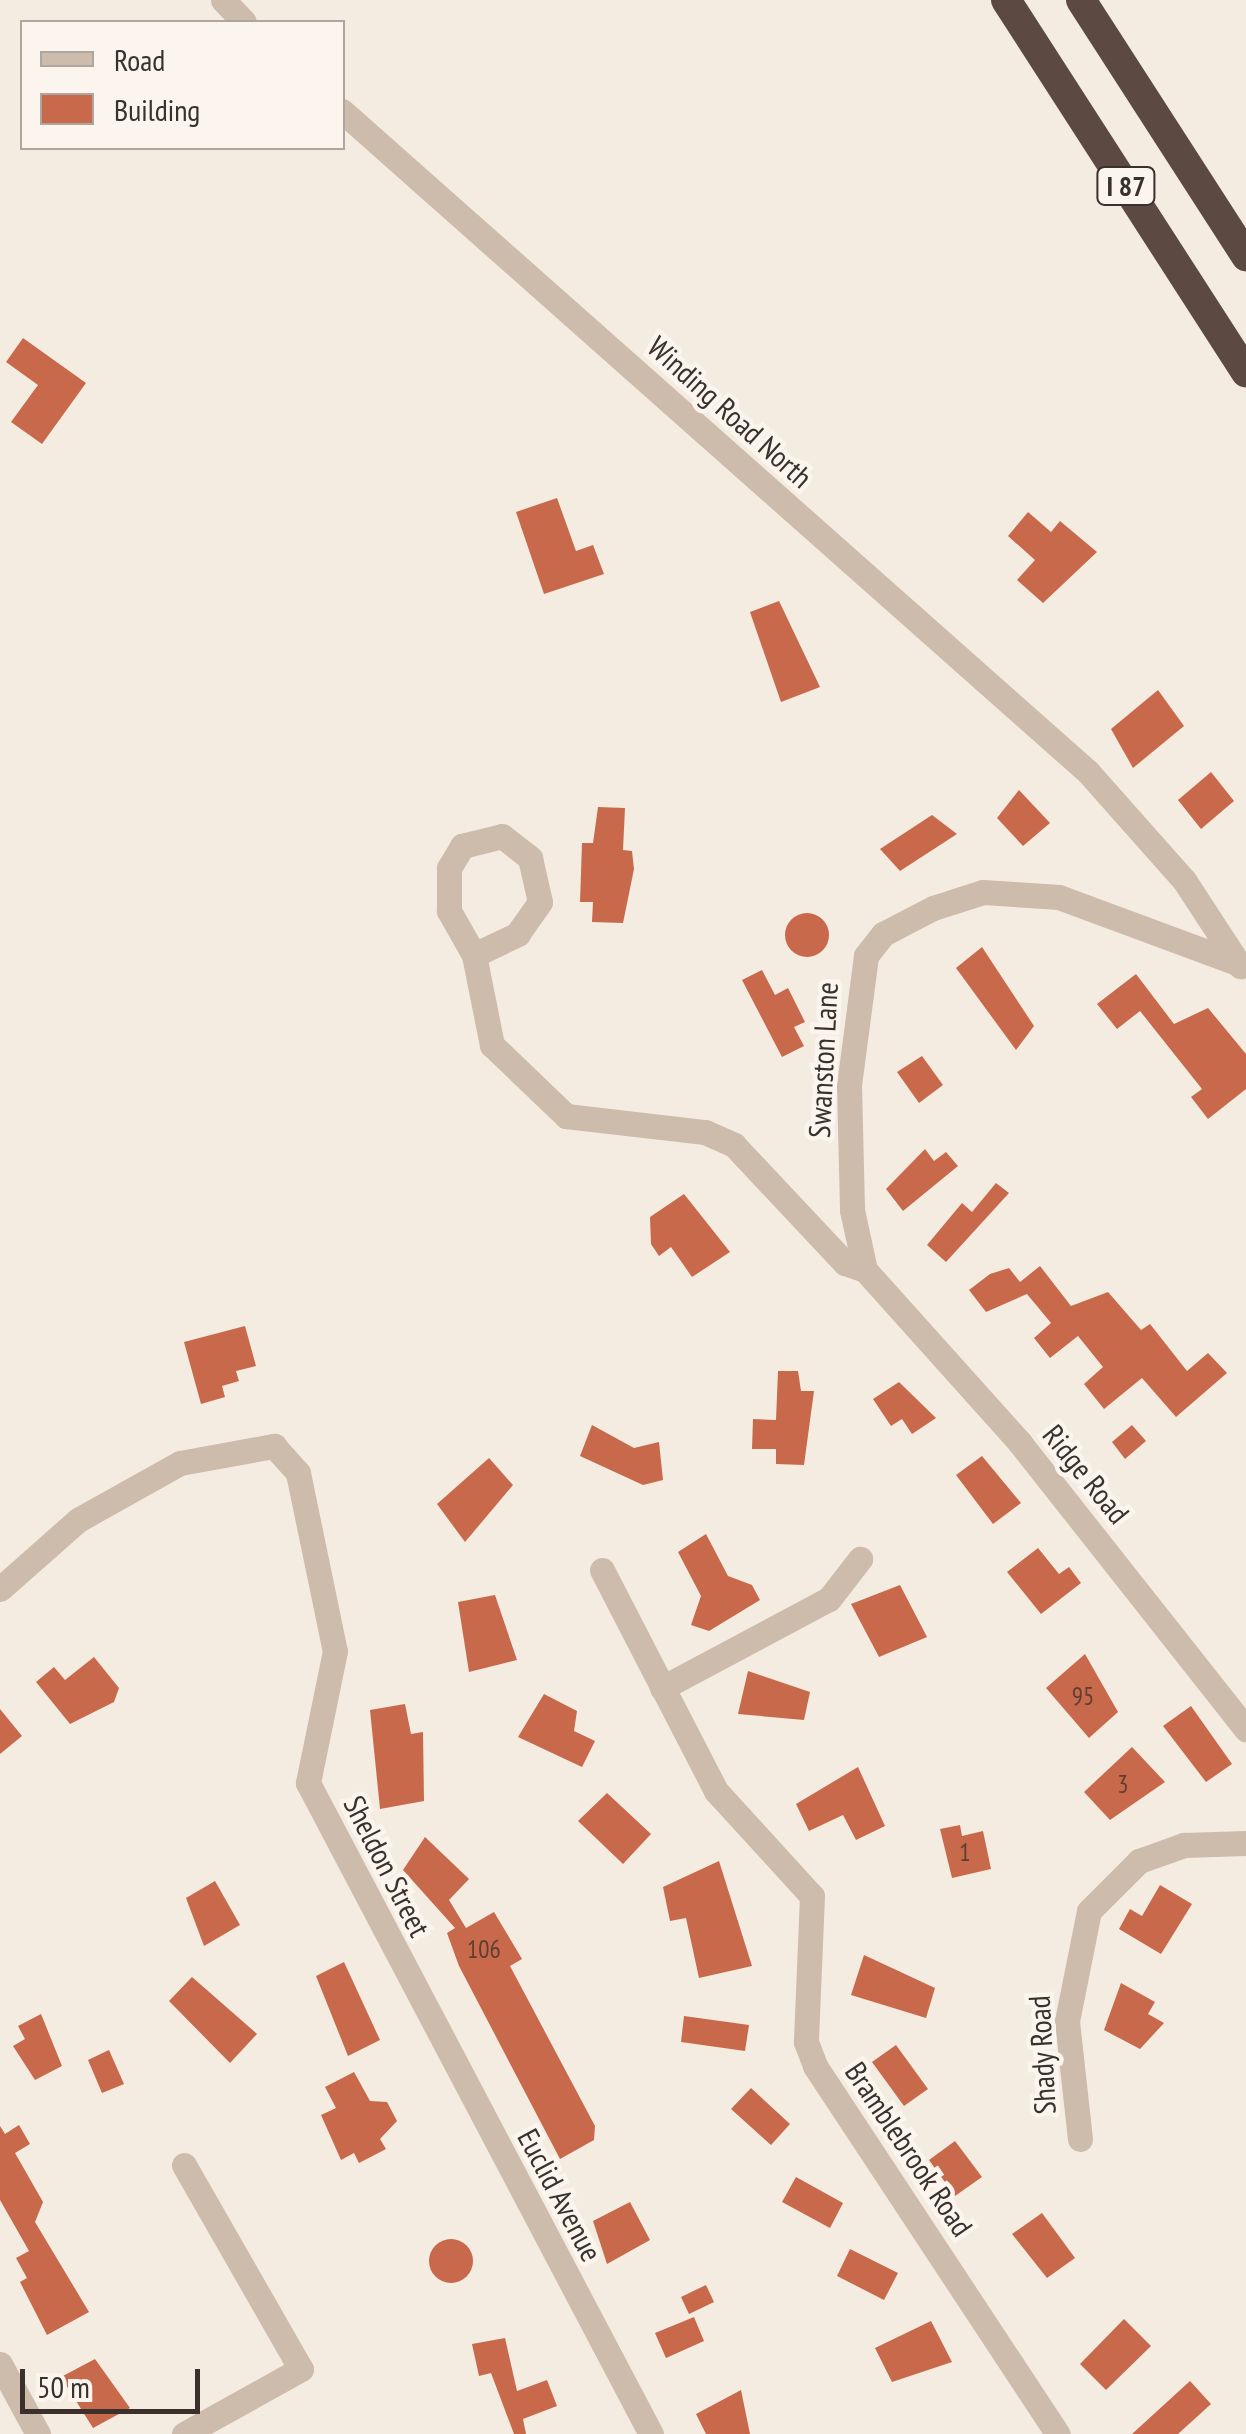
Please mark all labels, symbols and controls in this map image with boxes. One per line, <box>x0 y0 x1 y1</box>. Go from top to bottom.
legend <box>20 20 345 150</box>
text: Road <box>114 40 165 79</box>
text: Building <box>114 90 200 129</box>
road number: I 87 <box>1096 163 1156 209</box>
street label: Winding Road North <box>640 329 820 495</box>
street label: Swanston Lane <box>801 981 845 1139</box>
street label: Ridge Road <box>1035 1417 1137 1531</box>
house number: 95 <box>1072 1681 1094 1711</box>
house number: 3 <box>1117 1769 1129 1799</box>
street label: Sheldon Street <box>336 1790 438 1942</box>
house number: 1 <box>959 1837 971 1867</box>
house number: 106 <box>467 1934 501 1964</box>
street label: Shady Road <box>1021 1994 1063 2116</box>
street label: Bramblebrook Road <box>837 2055 981 2243</box>
street label: Euclid Avenue <box>510 2122 610 2268</box>
scale bar <box>25 2349 205 2411</box>
text: 50 m <box>37 2367 90 2406</box>

